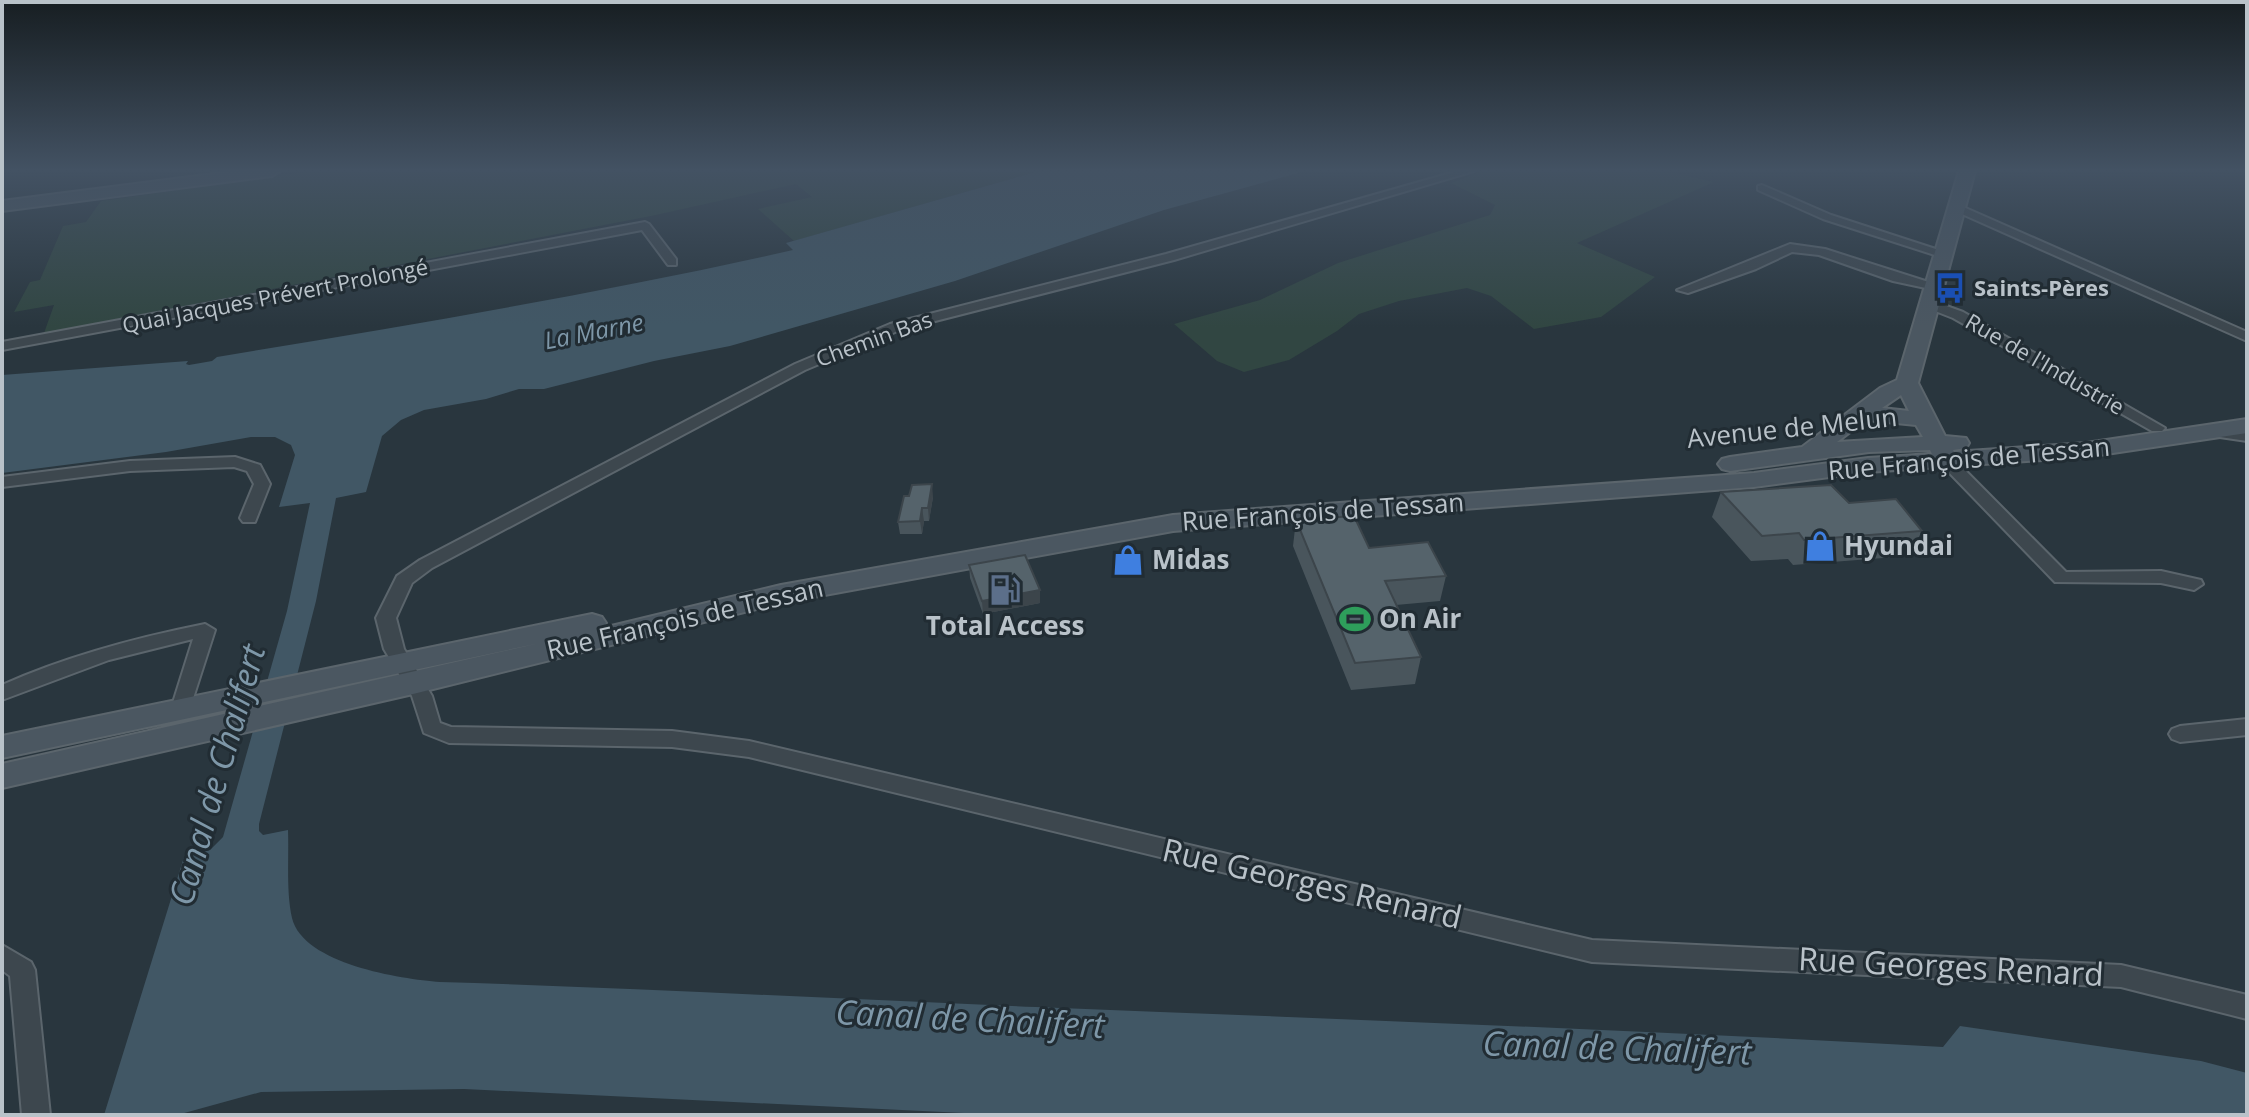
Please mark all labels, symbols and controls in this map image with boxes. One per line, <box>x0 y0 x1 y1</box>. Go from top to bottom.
street label: Quai Jacques Prévert Prolongé <box>119 251 430 339</box>
bus stop icon: Saints-Pères <box>1933 271 1967 305</box>
place label: Saints-Pères <box>1974 272 2109 302</box>
street label: Chemin Bas <box>811 303 936 373</box>
water label: La Marne <box>541 305 646 356</box>
street label: Rue de l'Industrie <box>1961 305 2130 421</box>
street label: Avenue de Melun <box>1685 398 1899 456</box>
street label: Rue François de Tessan <box>1826 428 2111 488</box>
street label: Rue François de Tessan <box>1181 483 1465 539</box>
place label: Hyundai <box>1844 527 1953 563</box>
shop icon: Hyundai <box>1803 529 1837 563</box>
place label: Midas <box>1152 541 1230 577</box>
shop icon: Midas <box>1111 543 1145 577</box>
street label: Rue François de Tessan <box>543 569 827 667</box>
fuel station icon: Total Access <box>988 573 1022 607</box>
place label: On Air <box>1379 600 1461 636</box>
sports icon: On Air <box>1338 602 1372 636</box>
place label: Total Access <box>926 607 1084 643</box>
water label: Canal de Chalifert <box>157 637 276 910</box>
street label: Rue Georges Renard <box>1158 827 1466 938</box>
street label: Rue Georges Renard <box>1797 936 2105 995</box>
water label: Canal de Chalifert <box>835 988 1107 1048</box>
water label: Canal de Chalifert <box>1482 1019 1754 1075</box>

